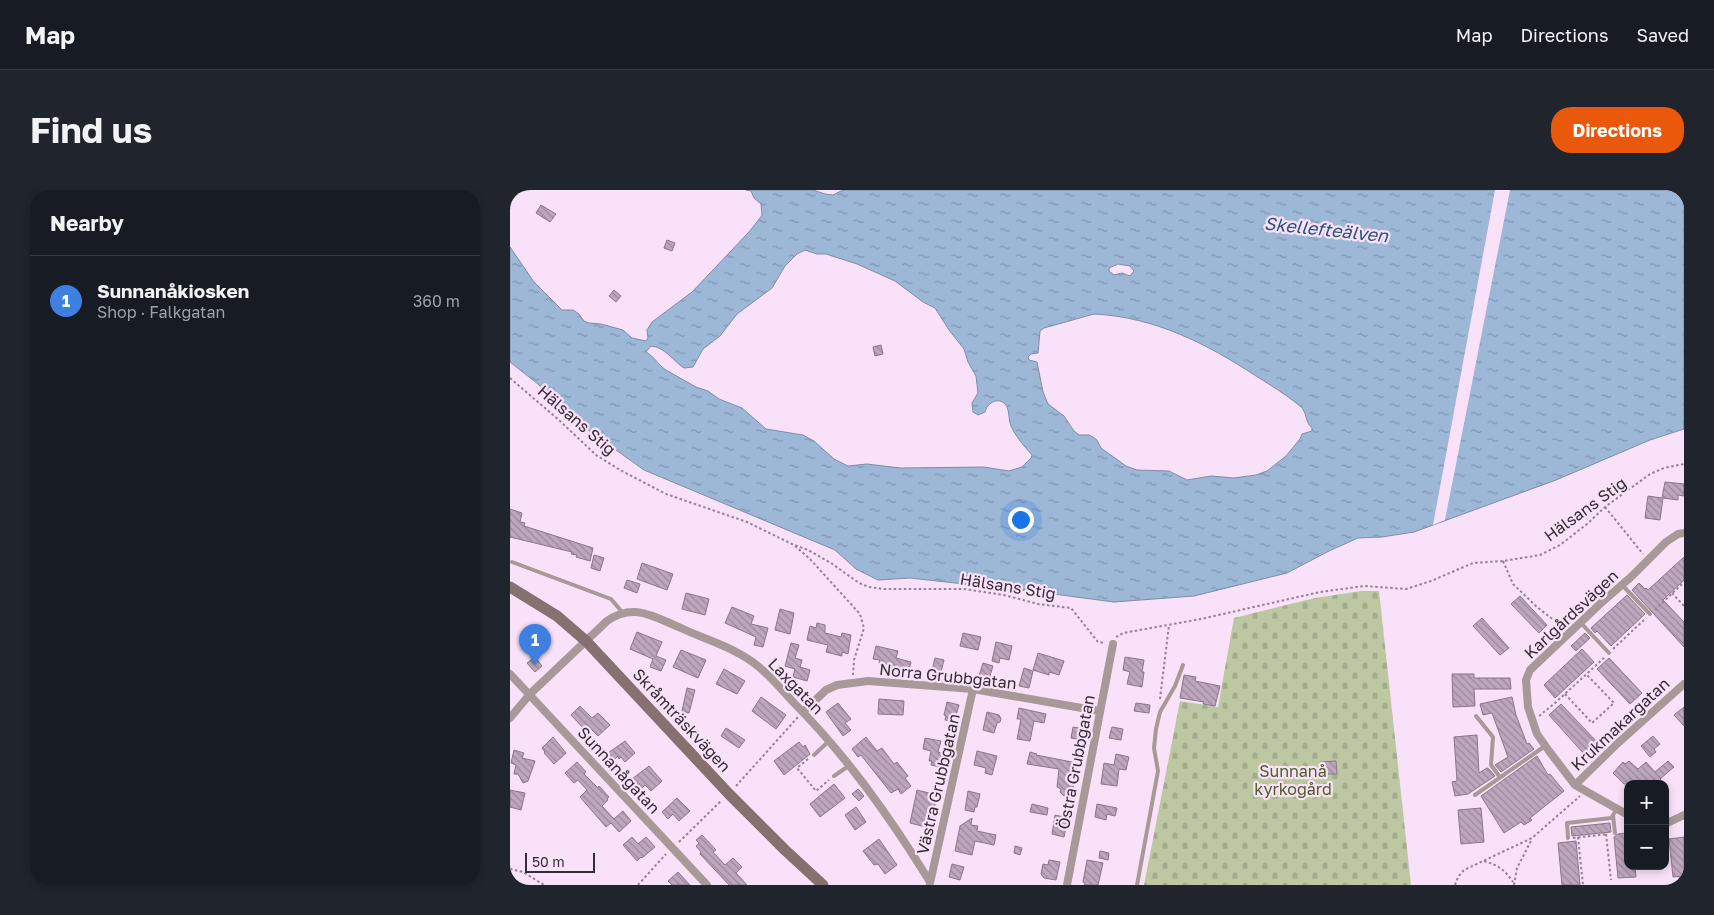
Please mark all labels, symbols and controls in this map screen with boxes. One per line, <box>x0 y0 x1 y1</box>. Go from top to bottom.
text: Map <box>25 20 75 49</box>
text: Map <box>1456 24 1492 46</box>
text: Directions <box>1520 24 1608 46</box>
text: Saved <box>1636 24 1689 46</box>
button: Directions <box>1551 107 1684 153</box>
text: Find us <box>30 109 152 151</box>
text: Nearby <box>50 210 124 236</box>
water label: Skellefteälven <box>1263 212 1390 247</box>
text: Sunnanåkiosken <box>97 279 249 302</box>
text: 1 <box>62 291 70 311</box>
text: 360 m <box>413 291 460 311</box>
text: Shop · Falkgatan <box>97 302 225 322</box>
street label: Hälsans Stig <box>534 381 620 459</box>
street label: Hälsans Stig <box>1540 473 1630 545</box>
your location <box>1008 507 1034 533</box>
street label: Karlgårdsvägen <box>1520 565 1622 663</box>
street label: Hälsans Stig <box>959 569 1057 603</box>
pin: 1 <box>519 624 551 665</box>
street label: Laxgatan <box>764 654 828 718</box>
street label: Norra Grubbgatan <box>878 659 1018 693</box>
street label: Skråmträskvägen <box>629 664 735 776</box>
street label: Krukmakargatan <box>1567 673 1673 775</box>
street label: Östra Grubbgatan <box>1053 693 1099 831</box>
street label: Västra Grubbgatan <box>912 712 964 856</box>
street label: Sunnanågatan <box>574 722 664 818</box>
park label: Sunnanå kyrkogård <box>1254 761 1332 799</box>
map controls <box>1624 780 1669 870</box>
button: + <box>1624 780 1669 825</box>
button: − <box>1624 825 1669 870</box>
scale bar <box>525 850 595 873</box>
text: 50 m <box>532 853 565 870</box>

